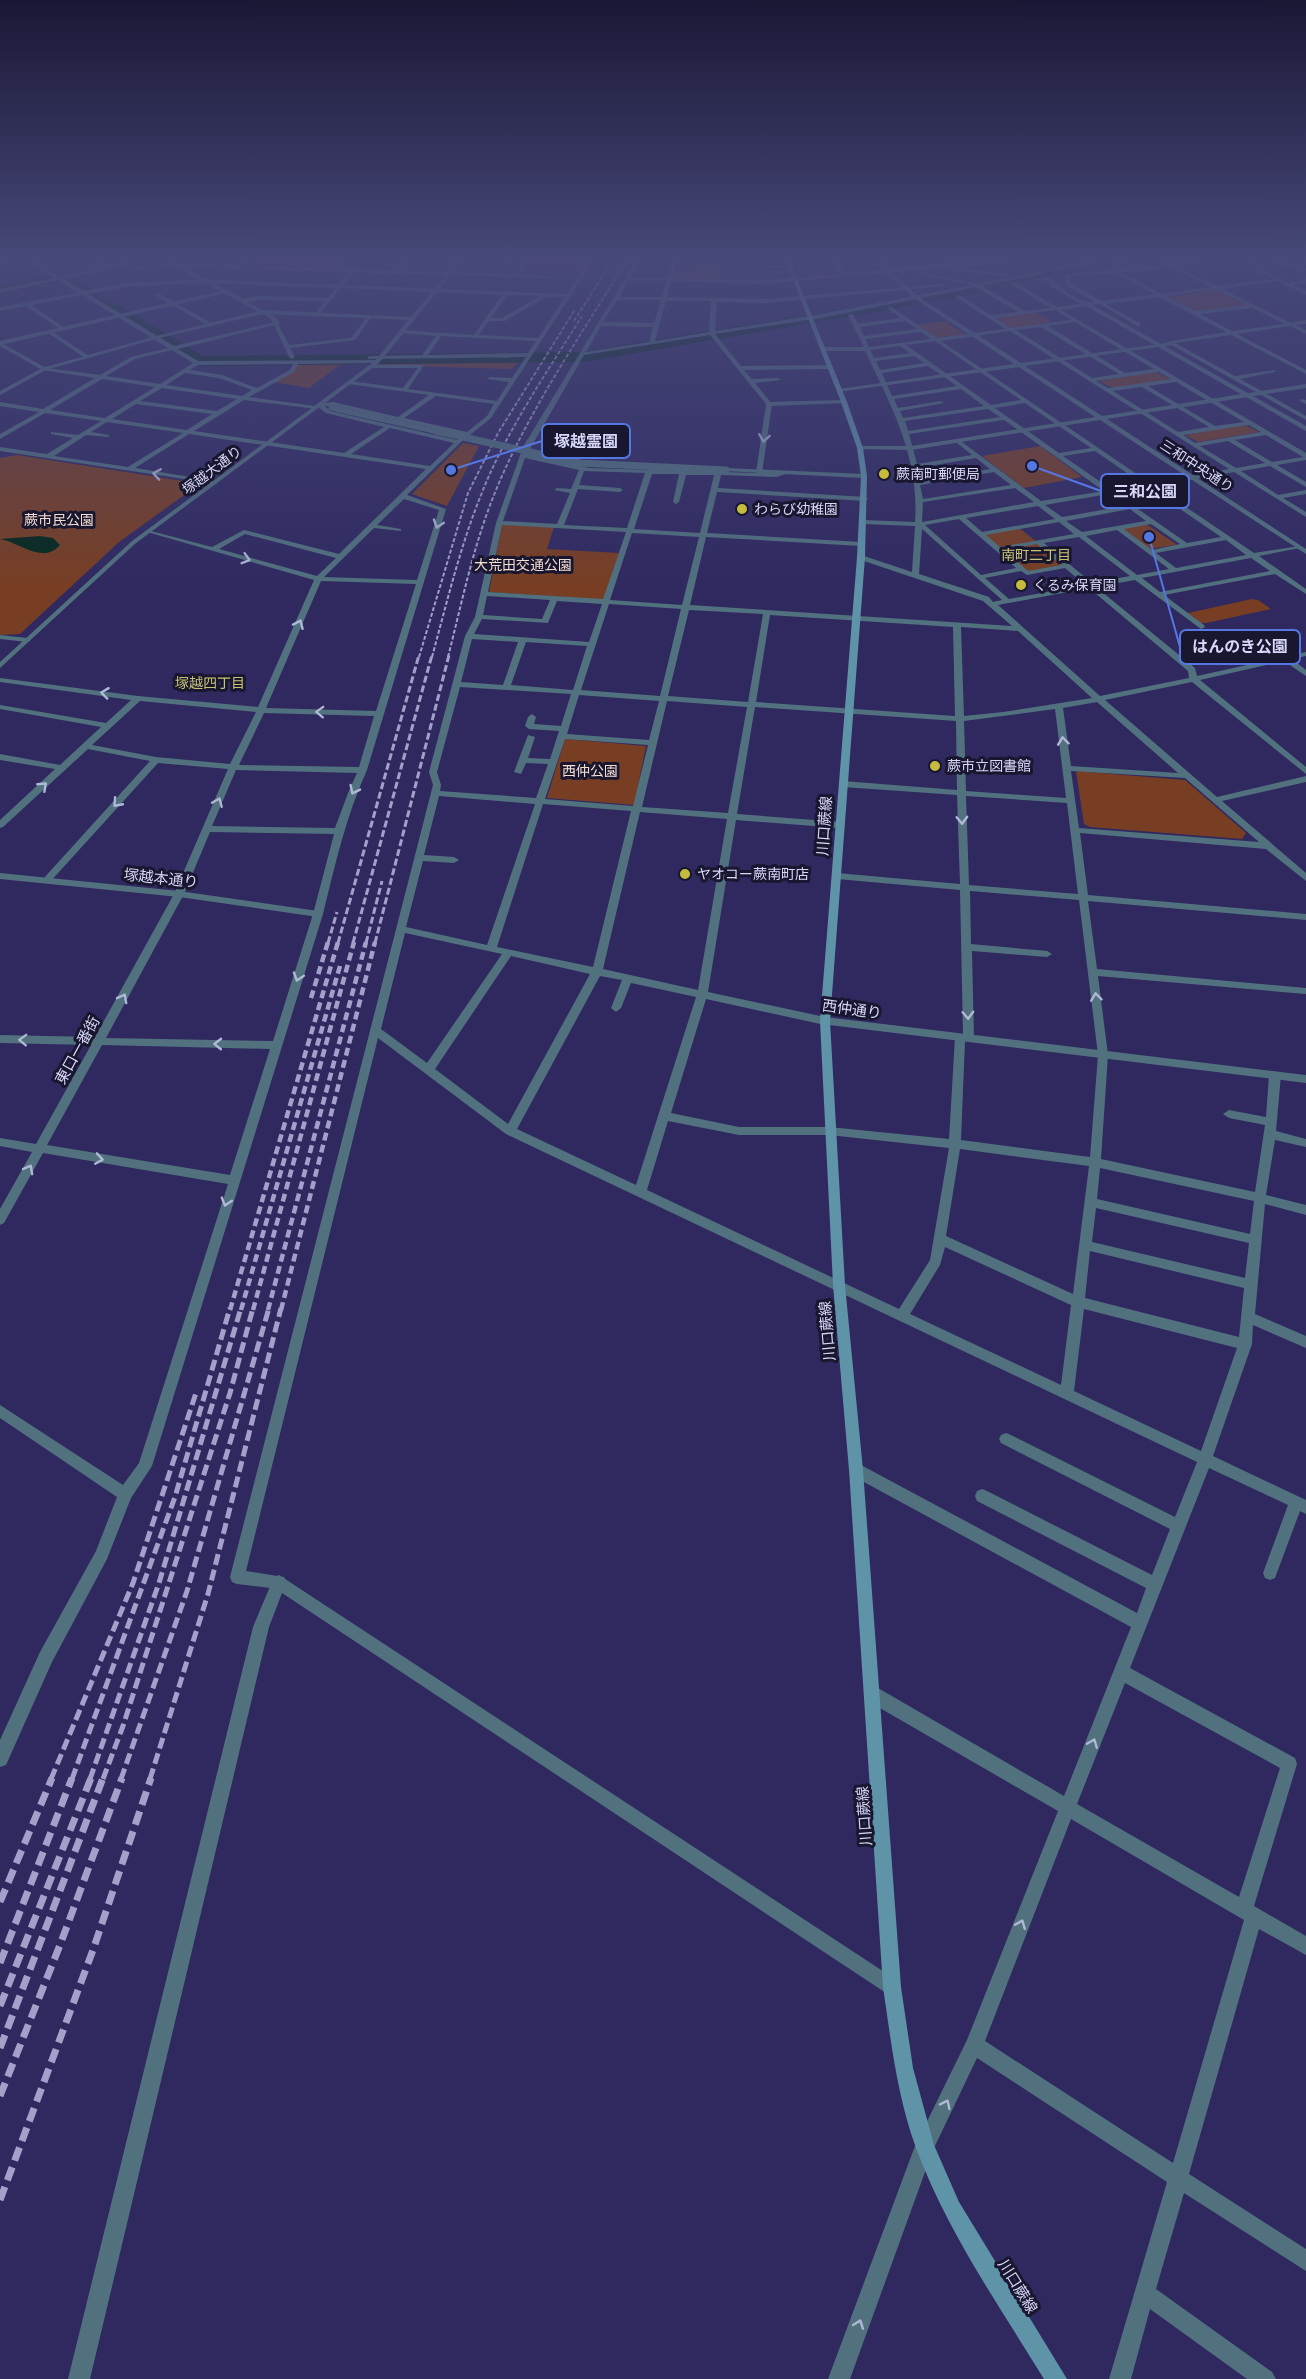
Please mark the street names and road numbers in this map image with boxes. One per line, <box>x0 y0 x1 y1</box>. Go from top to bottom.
street label: 三和中央通り <box>1157 436 1237 496</box>
street label: 塚越大通り <box>179 442 245 498</box>
street label: 川口蕨線 <box>812 795 836 857</box>
street label: 塚越本通り <box>123 865 199 891</box>
street label: 西仲通り <box>821 995 883 1023</box>
street label: 東口一番街 <box>51 1013 103 1087</box>
street label: 川口蕨線 <box>815 1300 839 1362</box>
street label: 川口蕨線 <box>852 1785 876 1847</box>
street label: 川口蕨線 <box>994 2256 1042 2316</box>

